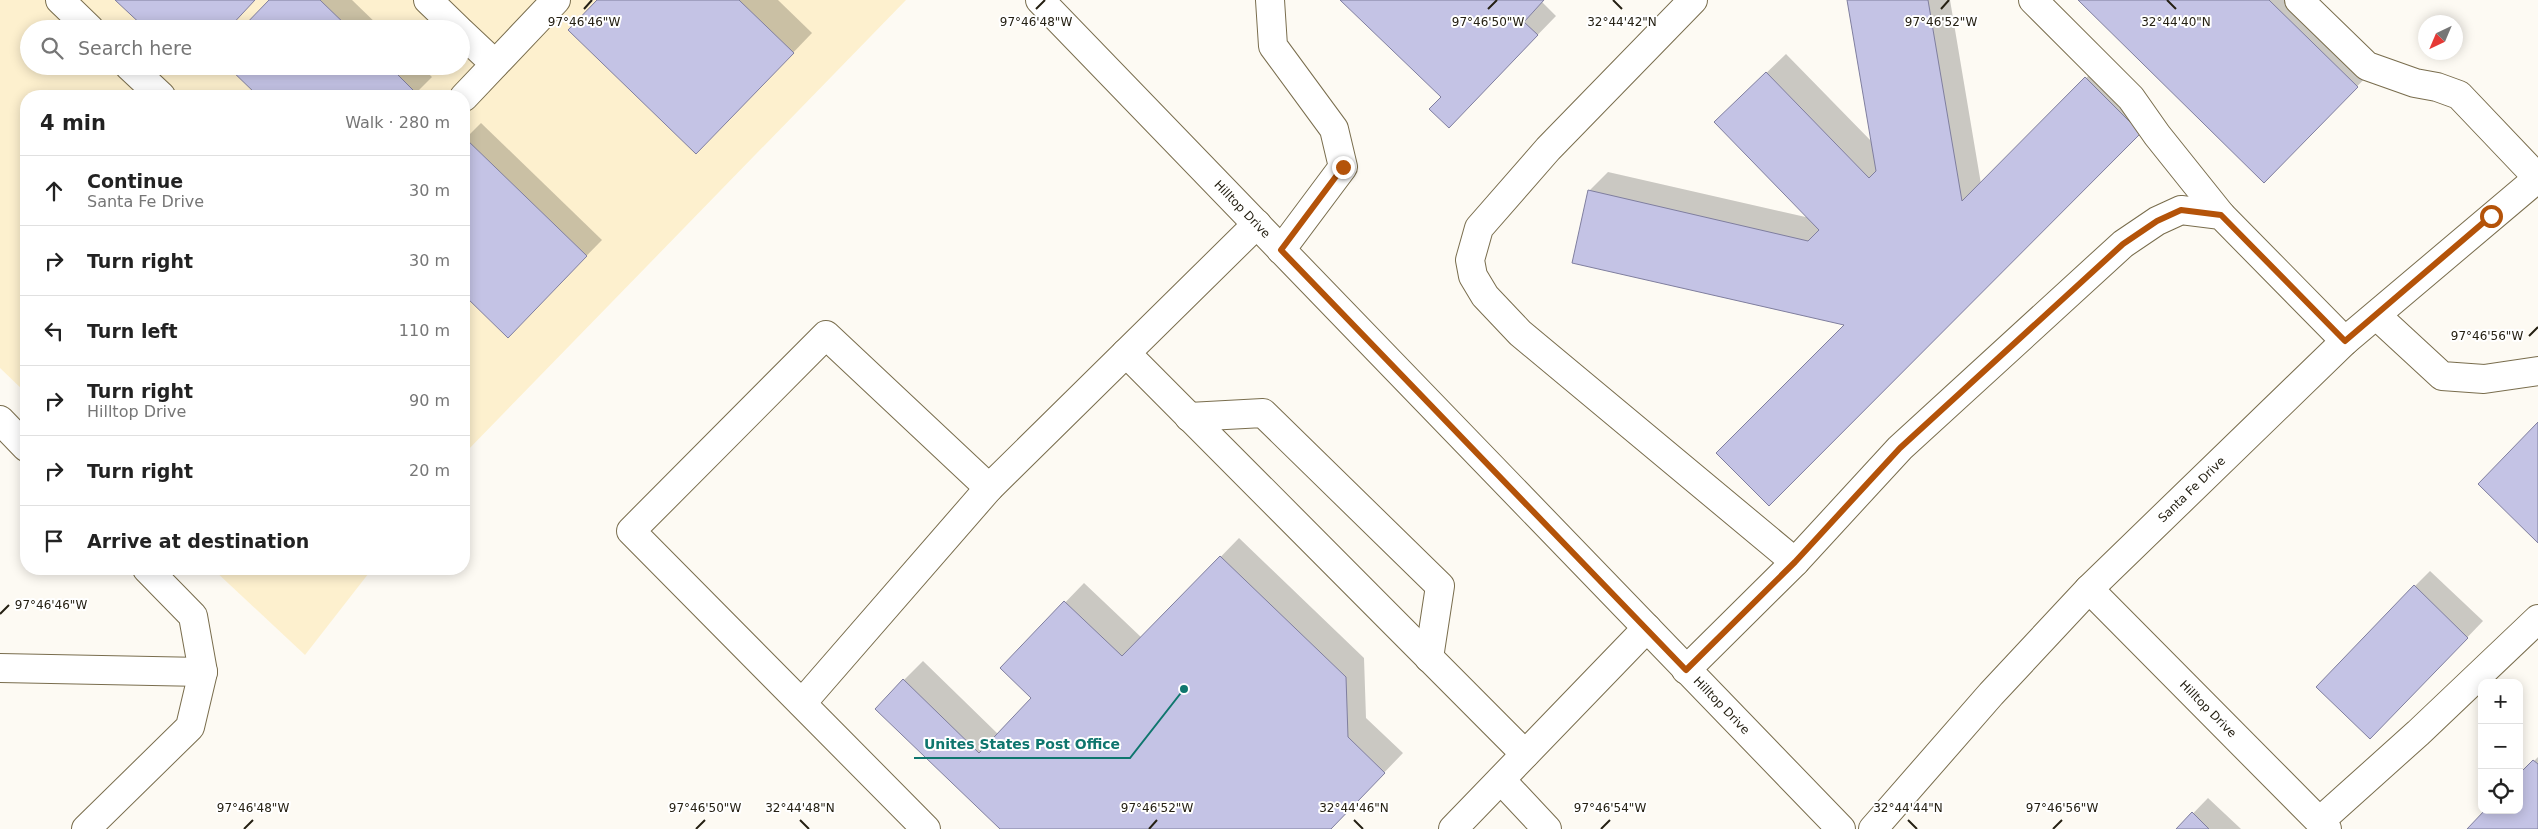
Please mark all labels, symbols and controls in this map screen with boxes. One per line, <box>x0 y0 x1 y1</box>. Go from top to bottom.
text: 97°46'46"W <box>548 15 620 29</box>
text: 97°46'48"W <box>1000 15 1072 29</box>
text: 97°46'50"W <box>1452 15 1524 29</box>
text: 32°44'42"N <box>1587 15 1657 29</box>
text: 97°46'52"W <box>1905 15 1977 29</box>
text: 32°44'40"N <box>2141 15 2211 29</box>
north arrow <box>2418 15 2463 60</box>
search box <box>20 20 470 75</box>
icon: search <box>38 34 66 62</box>
text: Search here <box>78 37 192 59</box>
text: 4 min <box>40 111 106 135</box>
text: Walk · 280 m <box>345 113 450 132</box>
route end <box>1332 156 1355 179</box>
text: Continue <box>87 170 183 192</box>
icon: ahead <box>40 177 68 205</box>
street label: Hilltop Drive <box>1211 178 1273 241</box>
text: 30 m <box>409 181 450 200</box>
text: Santa Fe Drive <box>87 192 204 211</box>
route start <box>2480 205 2503 228</box>
icon: right <box>40 247 68 275</box>
text: Turn right <box>87 250 193 272</box>
text: 30 m <box>409 251 450 270</box>
icon: left <box>40 317 68 345</box>
text: Turn left <box>87 320 178 342</box>
text: 110 m <box>399 321 450 340</box>
text: 97°46'56"W <box>2451 329 2523 343</box>
text: Turn right <box>87 380 193 402</box>
icon: right <box>40 387 68 415</box>
text: 90 m <box>409 391 450 410</box>
text: Hilltop Drive <box>87 402 186 421</box>
street label: Santa Fe Drive <box>2155 454 2228 525</box>
icon: right <box>40 457 68 485</box>
text: Turn right <box>87 460 193 482</box>
text: 20 m <box>409 461 450 480</box>
icon: arrive <box>40 527 68 555</box>
text: Arrive at destination <box>87 530 309 552</box>
text: 97°46'46"W <box>15 598 87 612</box>
street label: Hilltop Drive <box>1691 674 1753 737</box>
street label: Hilltop Drive <box>2177 678 2239 740</box>
map controls <box>2478 679 2523 814</box>
button: + <box>2478 679 2523 724</box>
button: − <box>2478 724 2523 769</box>
callout: Unites States Post Office <box>914 729 1130 758</box>
text: Unites States Post Office <box>924 736 1120 752</box>
button: locate <box>2478 769 2523 814</box>
text: 97°46'48"W <box>217 801 289 815</box>
text: 97°46'50"W <box>669 801 741 815</box>
text: 32°44'48"N <box>765 801 835 815</box>
text: 97°46'52"W <box>1121 801 1193 815</box>
text: 32°44'46"N <box>1319 801 1389 815</box>
text: 97°46'54"W <box>1574 801 1646 815</box>
text: 32°44'44"N <box>1873 801 1943 815</box>
text: 97°46'56"W <box>2026 801 2098 815</box>

